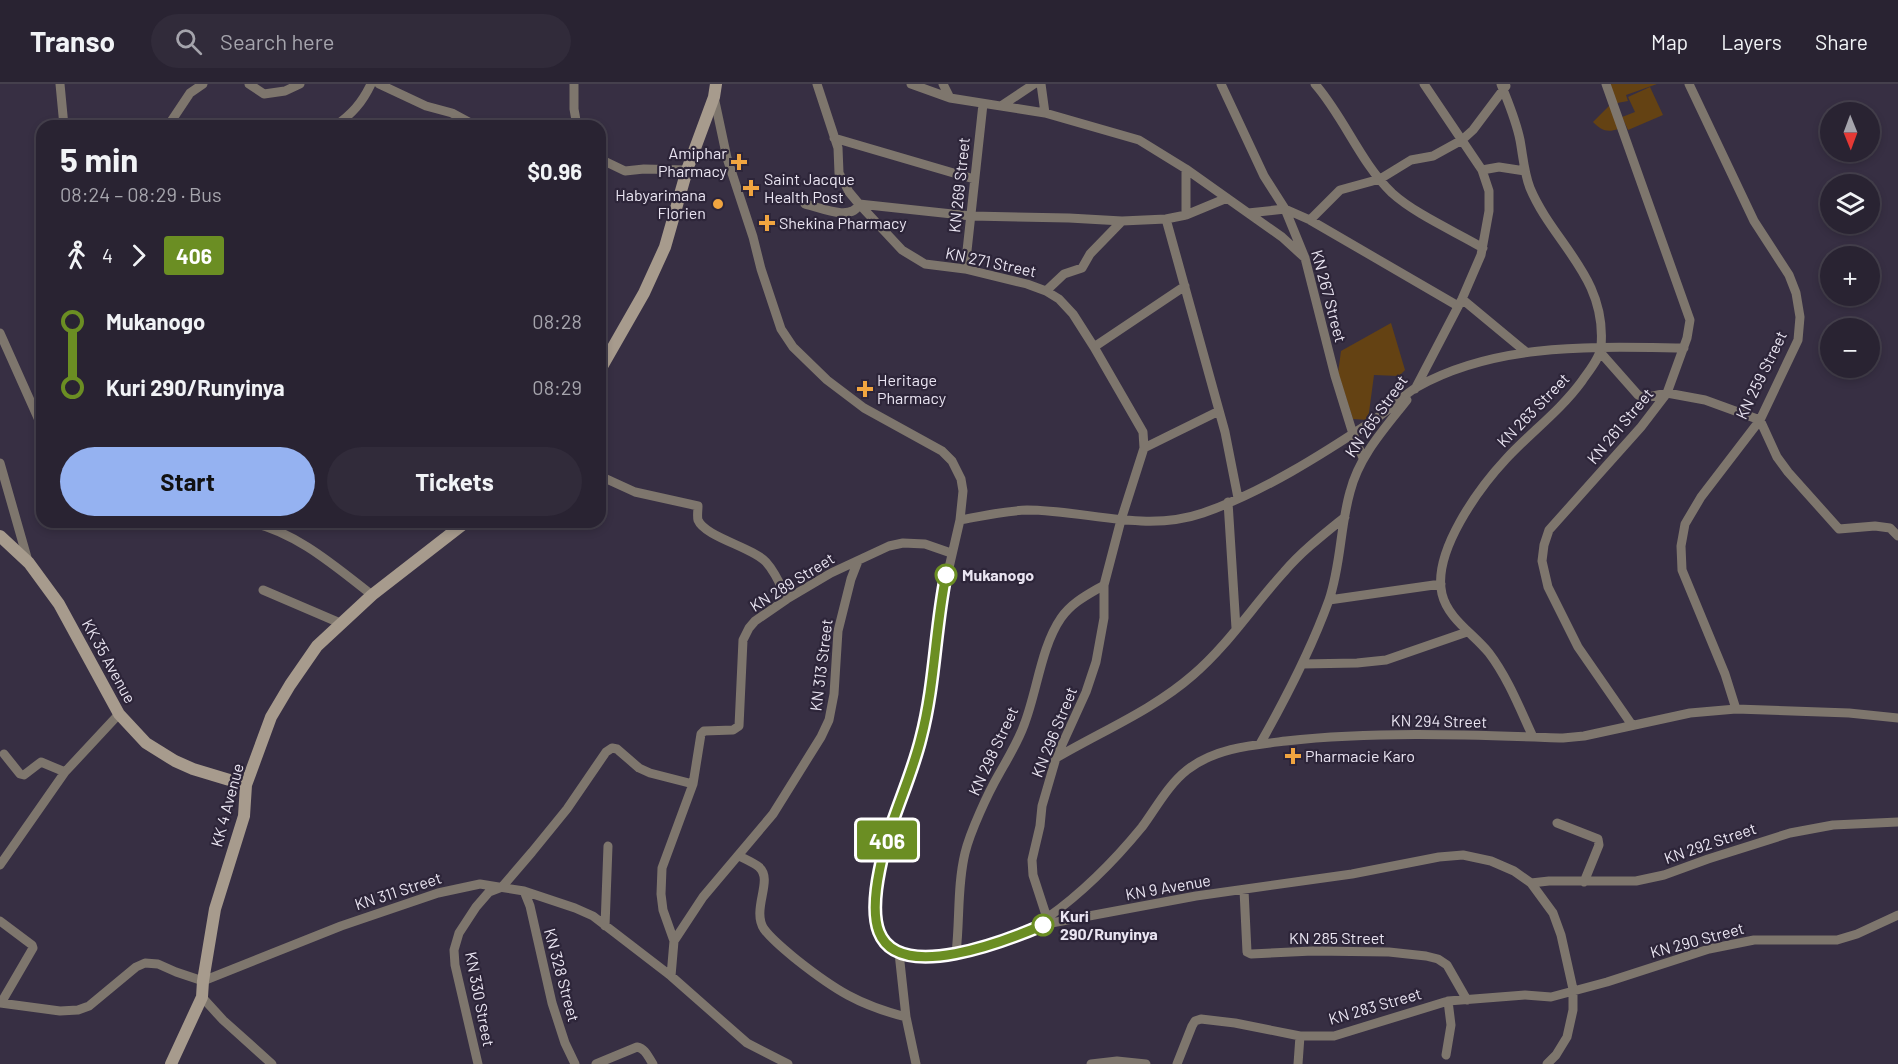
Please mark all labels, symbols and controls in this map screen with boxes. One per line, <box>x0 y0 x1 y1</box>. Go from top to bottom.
search box <box>151 14 571 68</box>
text: Transo <box>30 24 115 58</box>
icon: search <box>172 25 205 58</box>
text: Search here <box>220 28 334 54</box>
text: Map <box>1651 29 1688 54</box>
text: Layers <box>1721 29 1782 54</box>
text: Share <box>1815 29 1868 54</box>
north arrow <box>1820 102 1880 162</box>
map controls <box>1820 102 1880 378</box>
street label: KN 269 Street <box>944 136 973 234</box>
text: 5 min <box>60 139 138 179</box>
place label: Amiphar Pharmacy <box>658 143 728 180</box>
marker: Amiphar Pharmacy <box>732 155 746 169</box>
text: $0.96 <box>527 158 582 184</box>
place label: Saint Jacque Health Post <box>764 169 855 206</box>
button: layers <box>1820 174 1880 234</box>
marker: Saint Jacque Health Post <box>742 179 760 197</box>
text: 08:24 – 08:29 · Bus <box>60 182 222 206</box>
place label: Habyarimana Florien <box>615 185 706 222</box>
marker: Habyarimana Florien <box>711 197 725 211</box>
place label: Shekina Pharmacy <box>779 213 907 232</box>
marker: Shekina Pharmacy <box>760 216 774 230</box>
icon: walk <box>60 239 93 272</box>
icon: forward <box>122 239 155 272</box>
text: 4 <box>102 243 113 267</box>
text: 406 <box>176 243 212 268</box>
street label: KN 271 Street <box>944 243 1038 280</box>
button: + <box>1820 246 1880 306</box>
street label: KN 267 Street <box>1308 248 1351 344</box>
text: Mukanogo <box>106 308 205 334</box>
text: 08:28 <box>532 309 582 333</box>
button: − <box>1820 318 1880 378</box>
street label: KN 259 Street <box>1731 328 1790 422</box>
street label: KN 263 Street <box>1493 369 1573 451</box>
place label: Heritage Pharmacy <box>877 370 947 407</box>
street label: KN 265 Street <box>1340 371 1411 460</box>
text: Kuri 290/Runyinya <box>106 374 285 400</box>
text: 08:29 <box>532 375 582 399</box>
marker: Heritage Pharmacy <box>858 382 872 396</box>
street label: KN 261 Street <box>1583 384 1657 467</box>
button: Start <box>60 447 315 516</box>
button: Tickets <box>327 447 582 516</box>
street label: KN 289 Street <box>746 548 837 615</box>
marker: Mukanogo <box>935 564 957 586</box>
place label: Mukanogo <box>962 565 1034 584</box>
street label: KK 35 Avenue <box>79 615 140 706</box>
street label: KN 313 Street <box>805 618 836 712</box>
street label: KN 296 Street <box>1027 684 1080 780</box>
street label: KN 298 Street <box>964 703 1021 798</box>
street label: KN 294 Street <box>1391 710 1487 731</box>
place label: Pharmacie Karo <box>1305 746 1415 765</box>
marker: Pharmacie Karo <box>1286 749 1300 763</box>
street label: KK 4 Avenue <box>206 761 247 849</box>
street label: KN 292 Street <box>1661 818 1758 867</box>
line badge: 406 <box>852 820 922 860</box>
text: 406 <box>869 828 905 853</box>
street label: KN 311 Street <box>352 868 444 913</box>
street label: KN 9 Avenue <box>1124 870 1212 903</box>
place label: Kuri 290/Runyinya <box>1060 906 1158 943</box>
marker: Kuri 290/Runyinya <box>1032 914 1054 936</box>
street label: KN 290 Street <box>1648 918 1746 961</box>
street label: KN 328 Street <box>541 926 584 1024</box>
street label: KN 285 Street <box>1289 928 1385 947</box>
street label: KN 330 Street <box>462 950 499 1048</box>
street label: KN 283 Street <box>1326 983 1424 1028</box>

